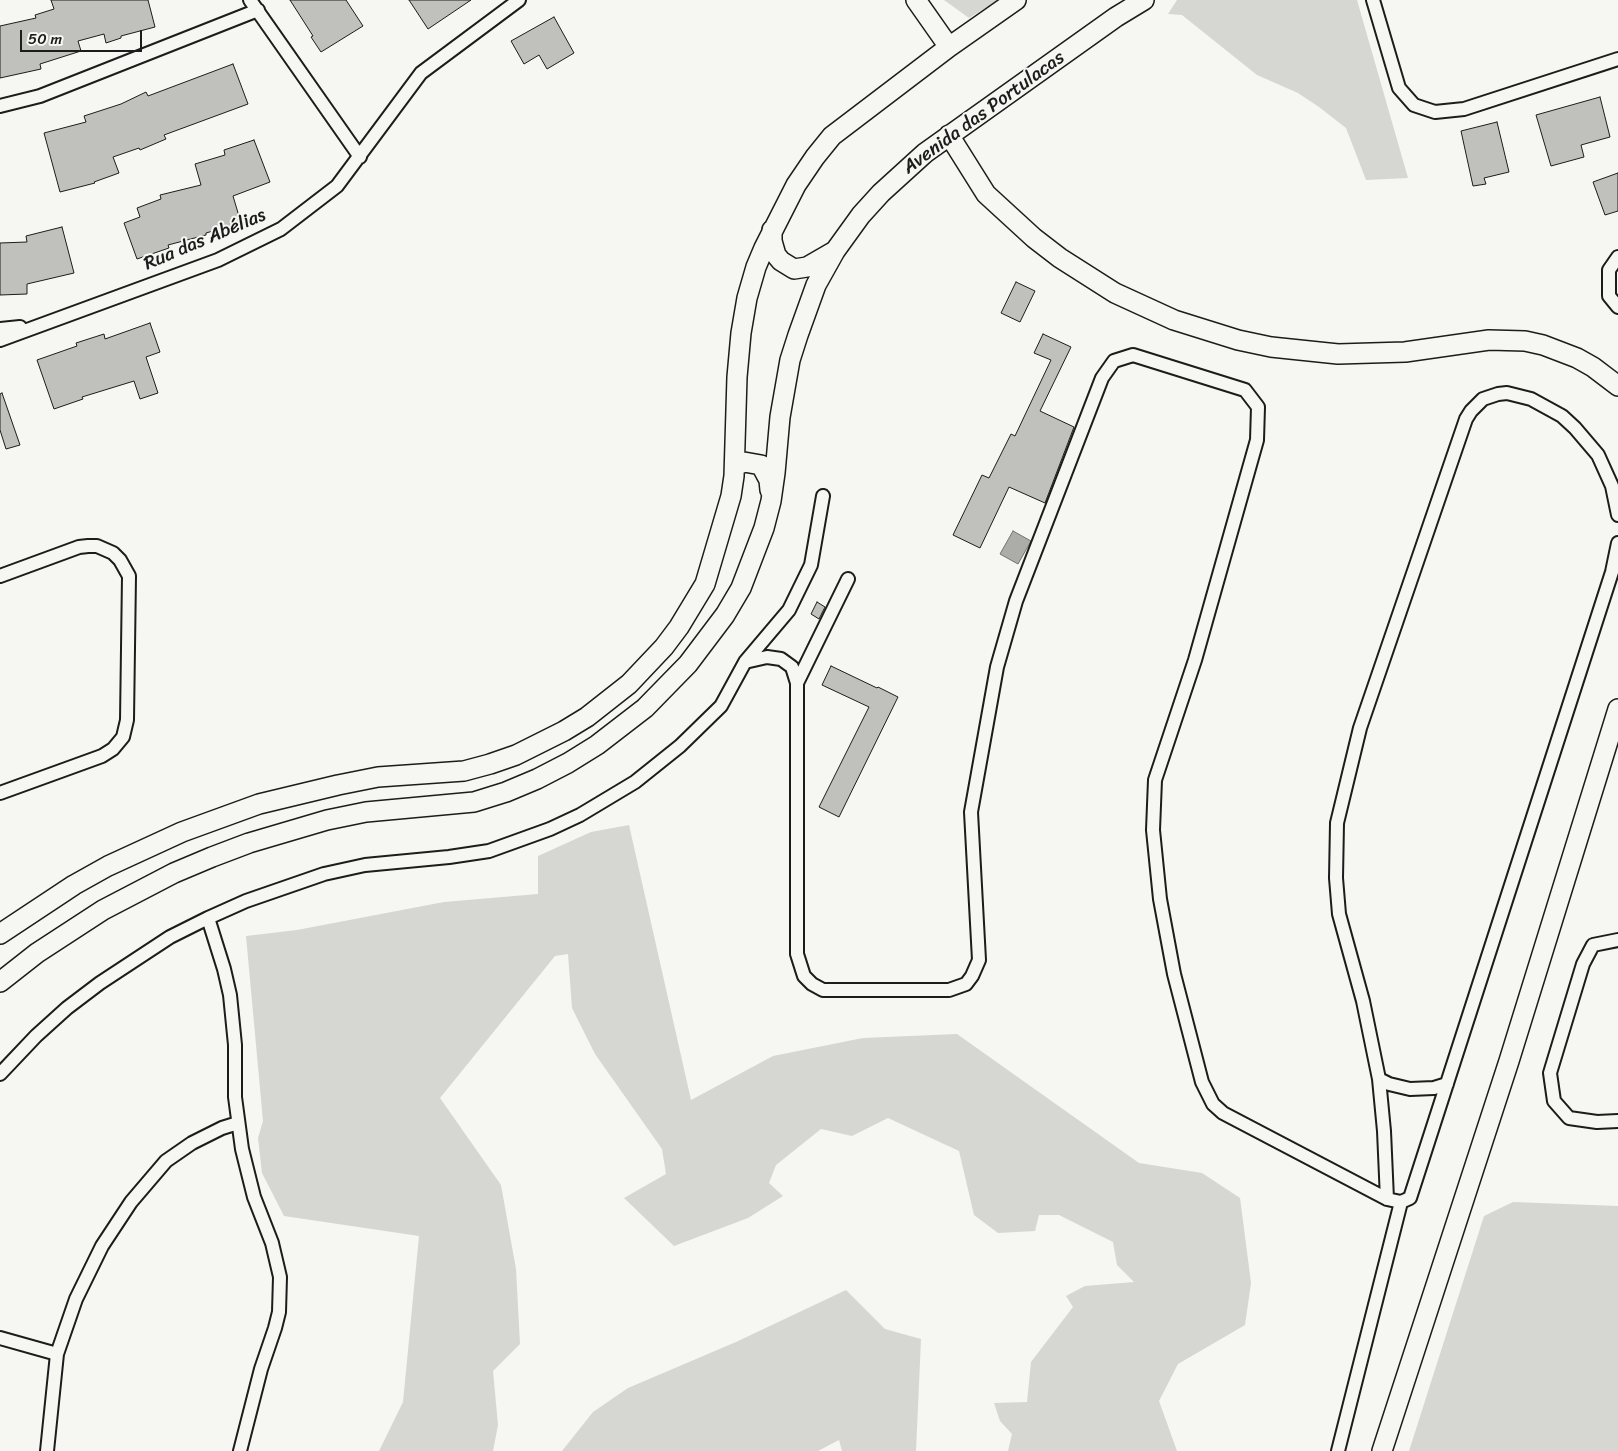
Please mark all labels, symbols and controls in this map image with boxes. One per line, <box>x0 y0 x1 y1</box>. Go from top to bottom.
scale bar <box>22 20 145 52</box>
text: 50 m <box>28 26 62 52</box>
street label: Avenida das Portulacas <box>899 47 1069 179</box>
street label: Rua das Abélias <box>141 204 269 276</box>

